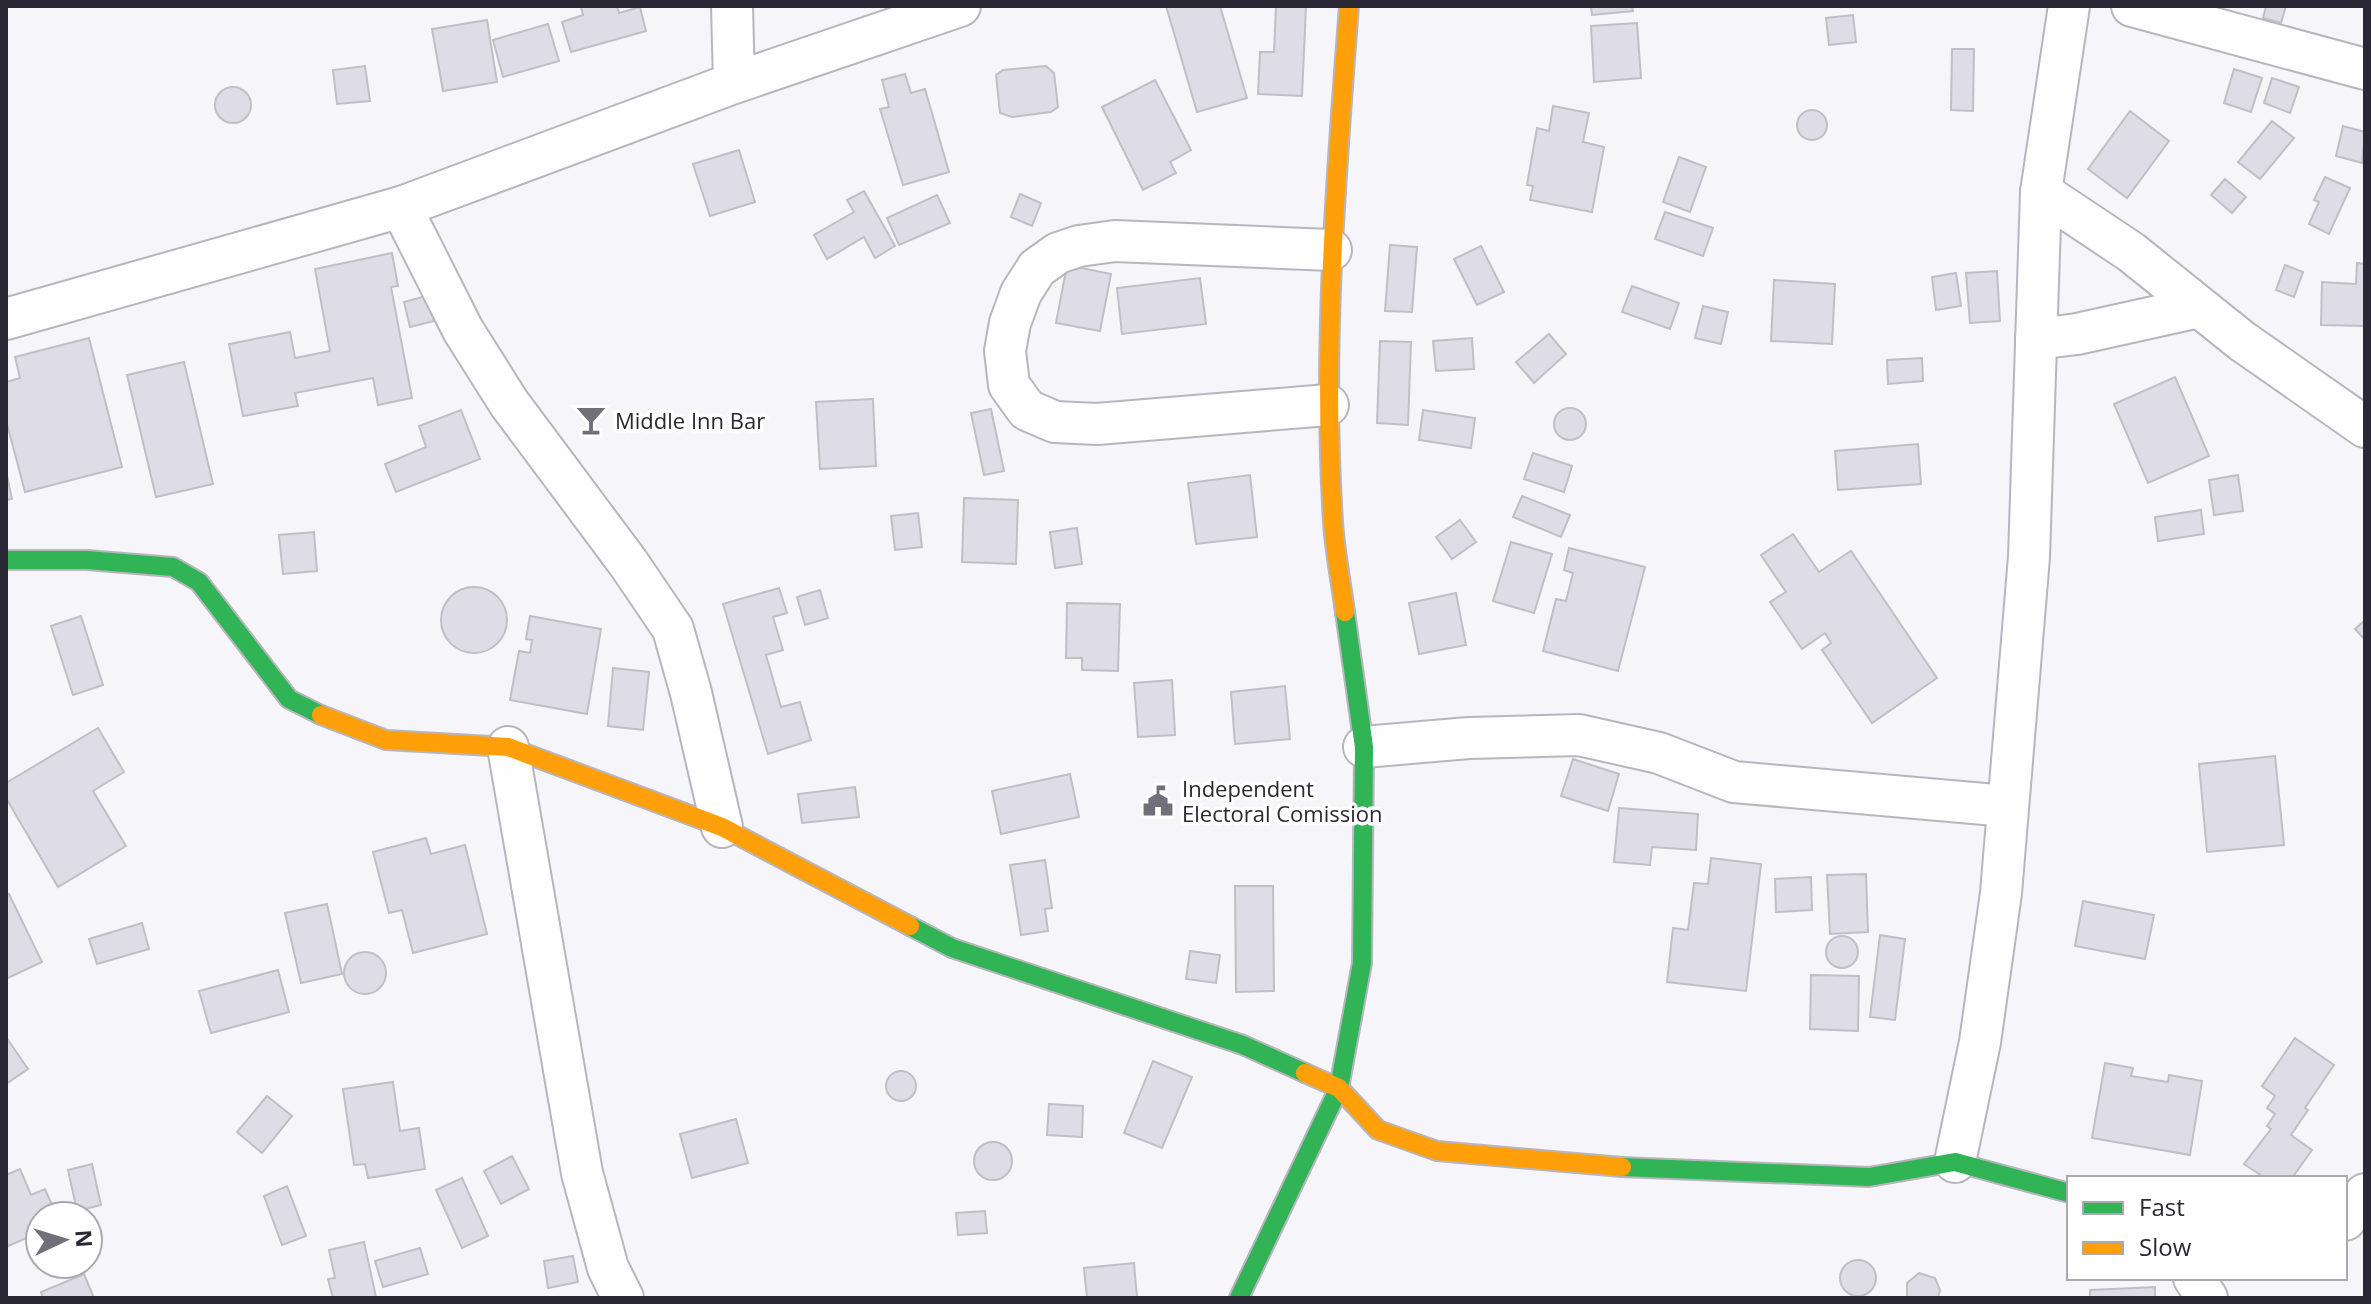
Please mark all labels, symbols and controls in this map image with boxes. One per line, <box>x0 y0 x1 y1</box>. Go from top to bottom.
bar icon: Middle Inn Bar <box>574 403 608 437</box>
place label: Middle Inn Bar <box>615 405 765 435</box>
place label: Independent Electoral Comission <box>1182 773 1383 828</box>
public building icon: Independent Electoral Comission <box>1141 784 1175 818</box>
legend <box>2067 1176 2347 1280</box>
text: Fast <box>2139 1190 2185 1223</box>
north arrow <box>24 1200 104 1280</box>
text: N <box>69 1229 101 1249</box>
text: Slow <box>2139 1230 2192 1263</box>

